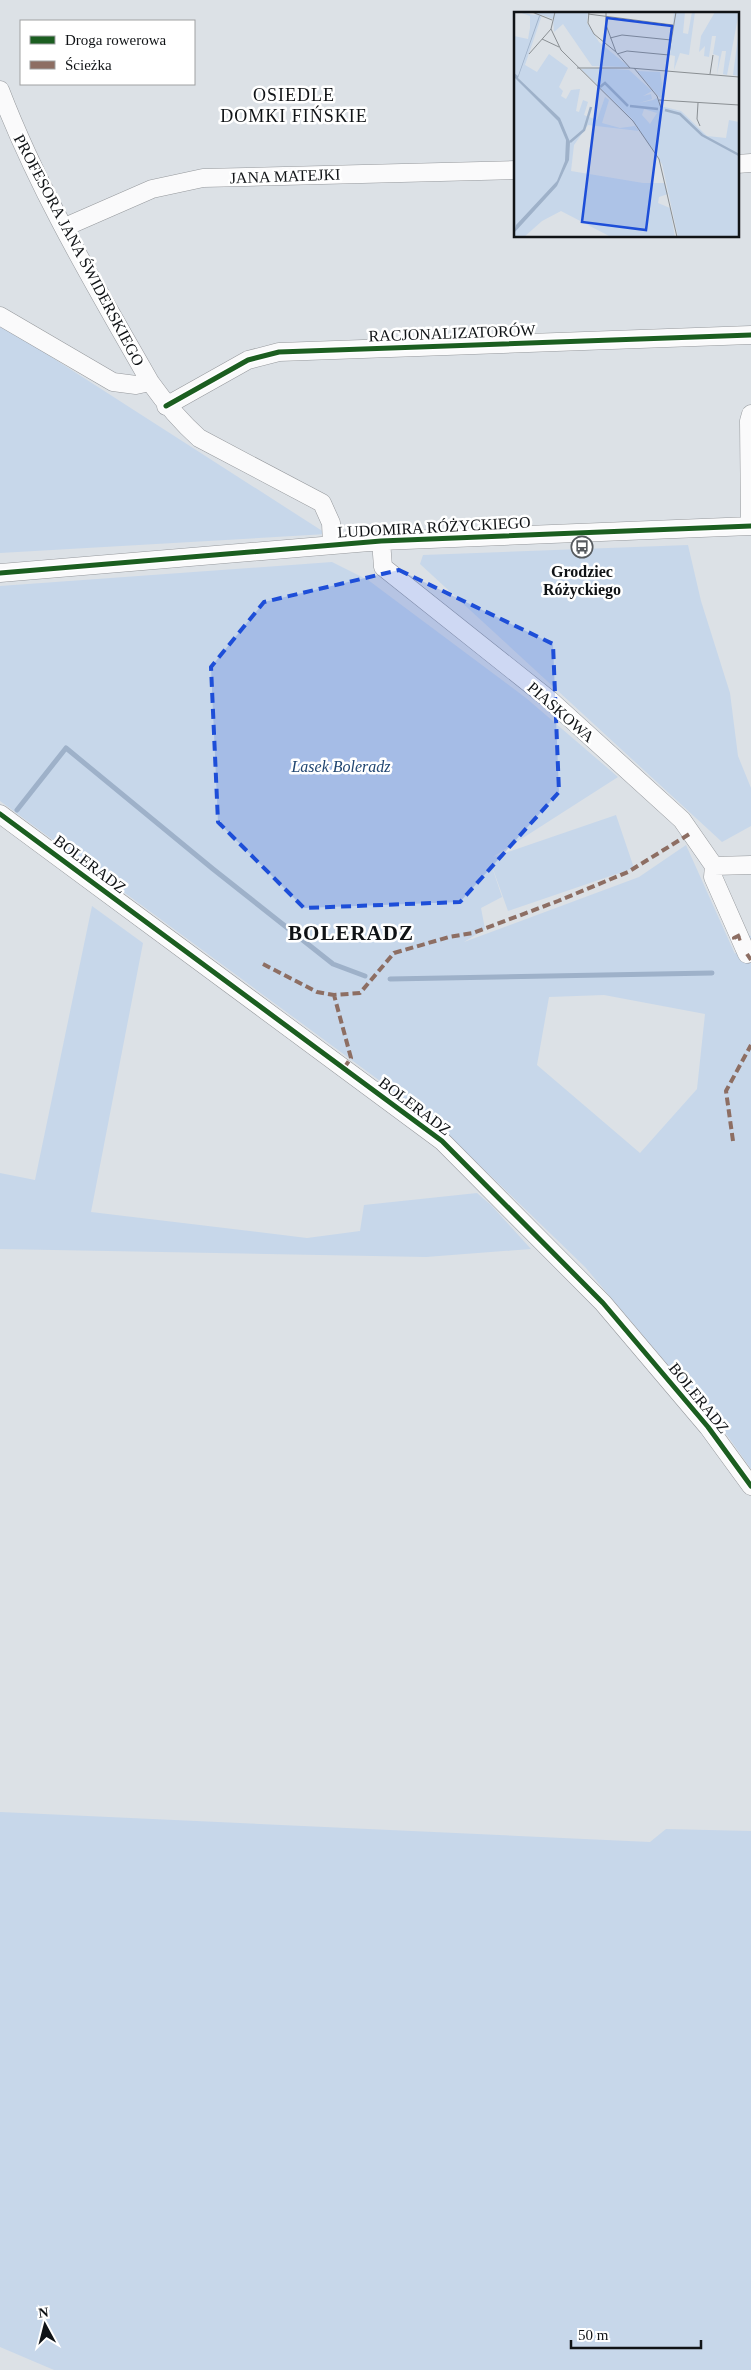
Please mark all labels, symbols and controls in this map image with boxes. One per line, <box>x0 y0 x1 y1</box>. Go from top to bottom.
inset map <box>514 12 738 238</box>
legend <box>20 20 195 85</box>
text: Droga rowerowa <box>65 32 167 48</box>
text: Ścieżka <box>65 57 112 73</box>
district label: OSIEDLE DOMKI FIŃSKIE <box>220 85 368 126</box>
street label: PROFESORA JANA ŚWIDERSKIEGO <box>11 131 148 369</box>
street label: JANA MATEJKI <box>229 166 341 186</box>
street label: RACJONALIZATORÓW <box>368 321 537 344</box>
street label: LUDOMIRA RÓŻYCKIEGO <box>337 512 531 541</box>
bus stop icon: Grodziec Różyckiego <box>570 535 594 559</box>
place label: Grodziec Różyckiego <box>543 563 621 599</box>
street label: PIASKOWA <box>524 678 598 746</box>
park label: Lasek Boleradz <box>290 758 391 775</box>
street label: BOLERADZ <box>51 832 129 896</box>
district label: BOLERADZ <box>288 921 414 945</box>
street label: BOLERADZ <box>376 1074 454 1138</box>
street label: BOLERADZ <box>666 1359 732 1437</box>
north arrow <box>20 2300 70 2350</box>
text: N <box>38 2305 49 2321</box>
scale bar <box>571 2318 701 2350</box>
text: 50 m <box>578 2327 609 2343</box>

